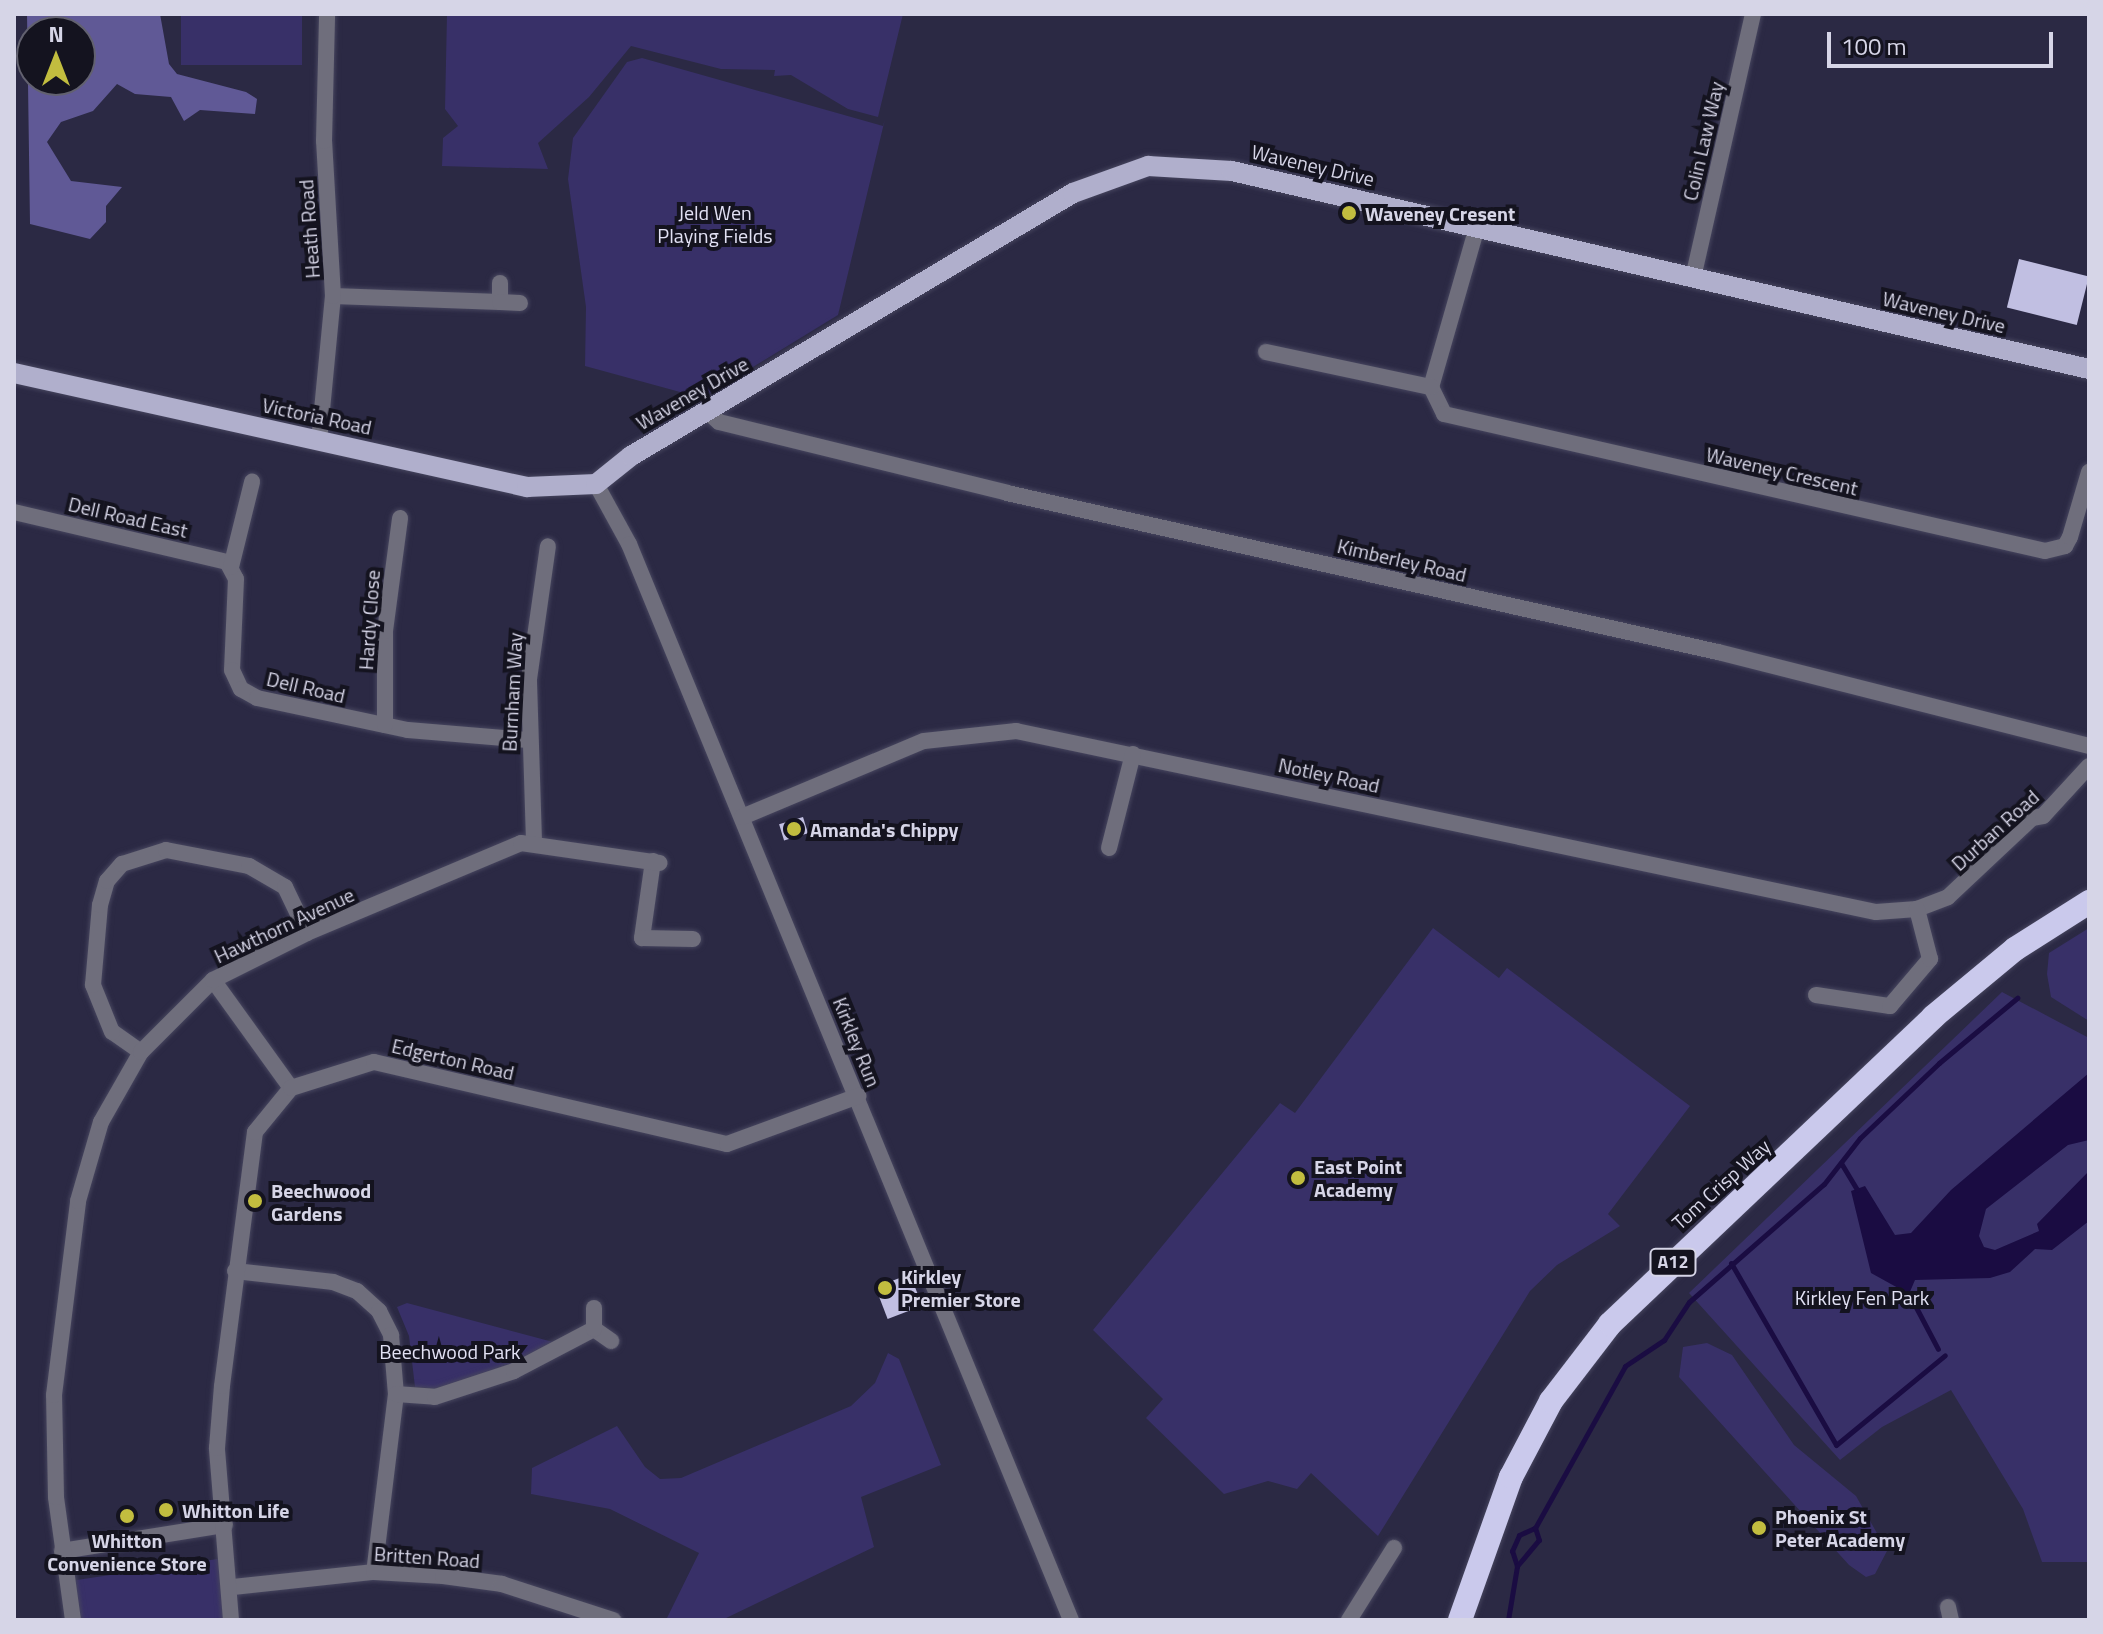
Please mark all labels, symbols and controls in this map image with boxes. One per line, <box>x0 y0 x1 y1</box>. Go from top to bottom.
north arrow <box>16 16 96 96</box>
scale bar <box>1831 16 2057 66</box>
text: N <box>48 17 64 51</box>
text: 100 m <box>1841 28 1907 64</box>
street label: Colin Law Way <box>1678 79 1728 203</box>
street label: Waveney Drive <box>1249 139 1377 191</box>
street label: Heath Road <box>294 179 324 279</box>
park label: Jeld Wen Playing Fields <box>657 201 773 248</box>
place label: Waveney Cresent <box>1365 201 1515 225</box>
marker: Waveney Cresent <box>1340 204 1358 222</box>
street label: Waveney Drive <box>1880 286 2008 338</box>
street label: Waveney Drive <box>632 351 752 435</box>
street label: Victoria Road <box>260 393 374 439</box>
street label: Waveney Crescent <box>1704 442 1860 500</box>
street label: Dell Road East <box>66 492 190 542</box>
street label: Kimberley Road <box>1335 533 1469 587</box>
street label: Hardy Close <box>354 569 384 671</box>
street label: Burnham Way <box>497 632 527 752</box>
street label: Dell Road <box>264 666 348 708</box>
street label: Notley Road <box>1276 753 1382 797</box>
street label: Durban Road <box>1946 784 2044 876</box>
place label: Amanda's Chippy <box>810 817 958 841</box>
marker: Amanda's Chippy <box>785 820 803 838</box>
street label: Hawthorn Avenue <box>210 882 358 968</box>
street label: Kirkley Run <box>828 994 886 1090</box>
street label: Edgerton Road <box>390 1033 516 1085</box>
street label: Tom Crisp Way <box>1667 1134 1775 1234</box>
place label: East Point Academy <box>1314 1154 1402 1201</box>
marker: East Point Academy <box>1289 1169 1307 1187</box>
place label: Beechwood Gardens <box>271 1178 371 1225</box>
marker: Beechwood Gardens <box>246 1192 264 1210</box>
road number: A12 <box>1649 1248 1697 1276</box>
place label: Kirkley Premier Store <box>901 1264 1021 1311</box>
marker: Kirkley Premier Store <box>876 1279 894 1297</box>
park label: Kirkley Fen Park <box>1795 1285 1929 1309</box>
park label: Beechwood Park <box>379 1339 521 1363</box>
place label: Whitton Life <box>182 1498 289 1522</box>
marker: Whitton Life <box>157 1501 175 1519</box>
place label: Phoenix St Peter Academy <box>1775 1504 1905 1551</box>
marker: Whitton Convenience Store <box>118 1507 136 1525</box>
marker: Phoenix St Peter Academy <box>1750 1519 1768 1537</box>
place label: Whitton Convenience Store <box>47 1528 207 1575</box>
street label: Britten Road <box>373 1541 481 1573</box>

